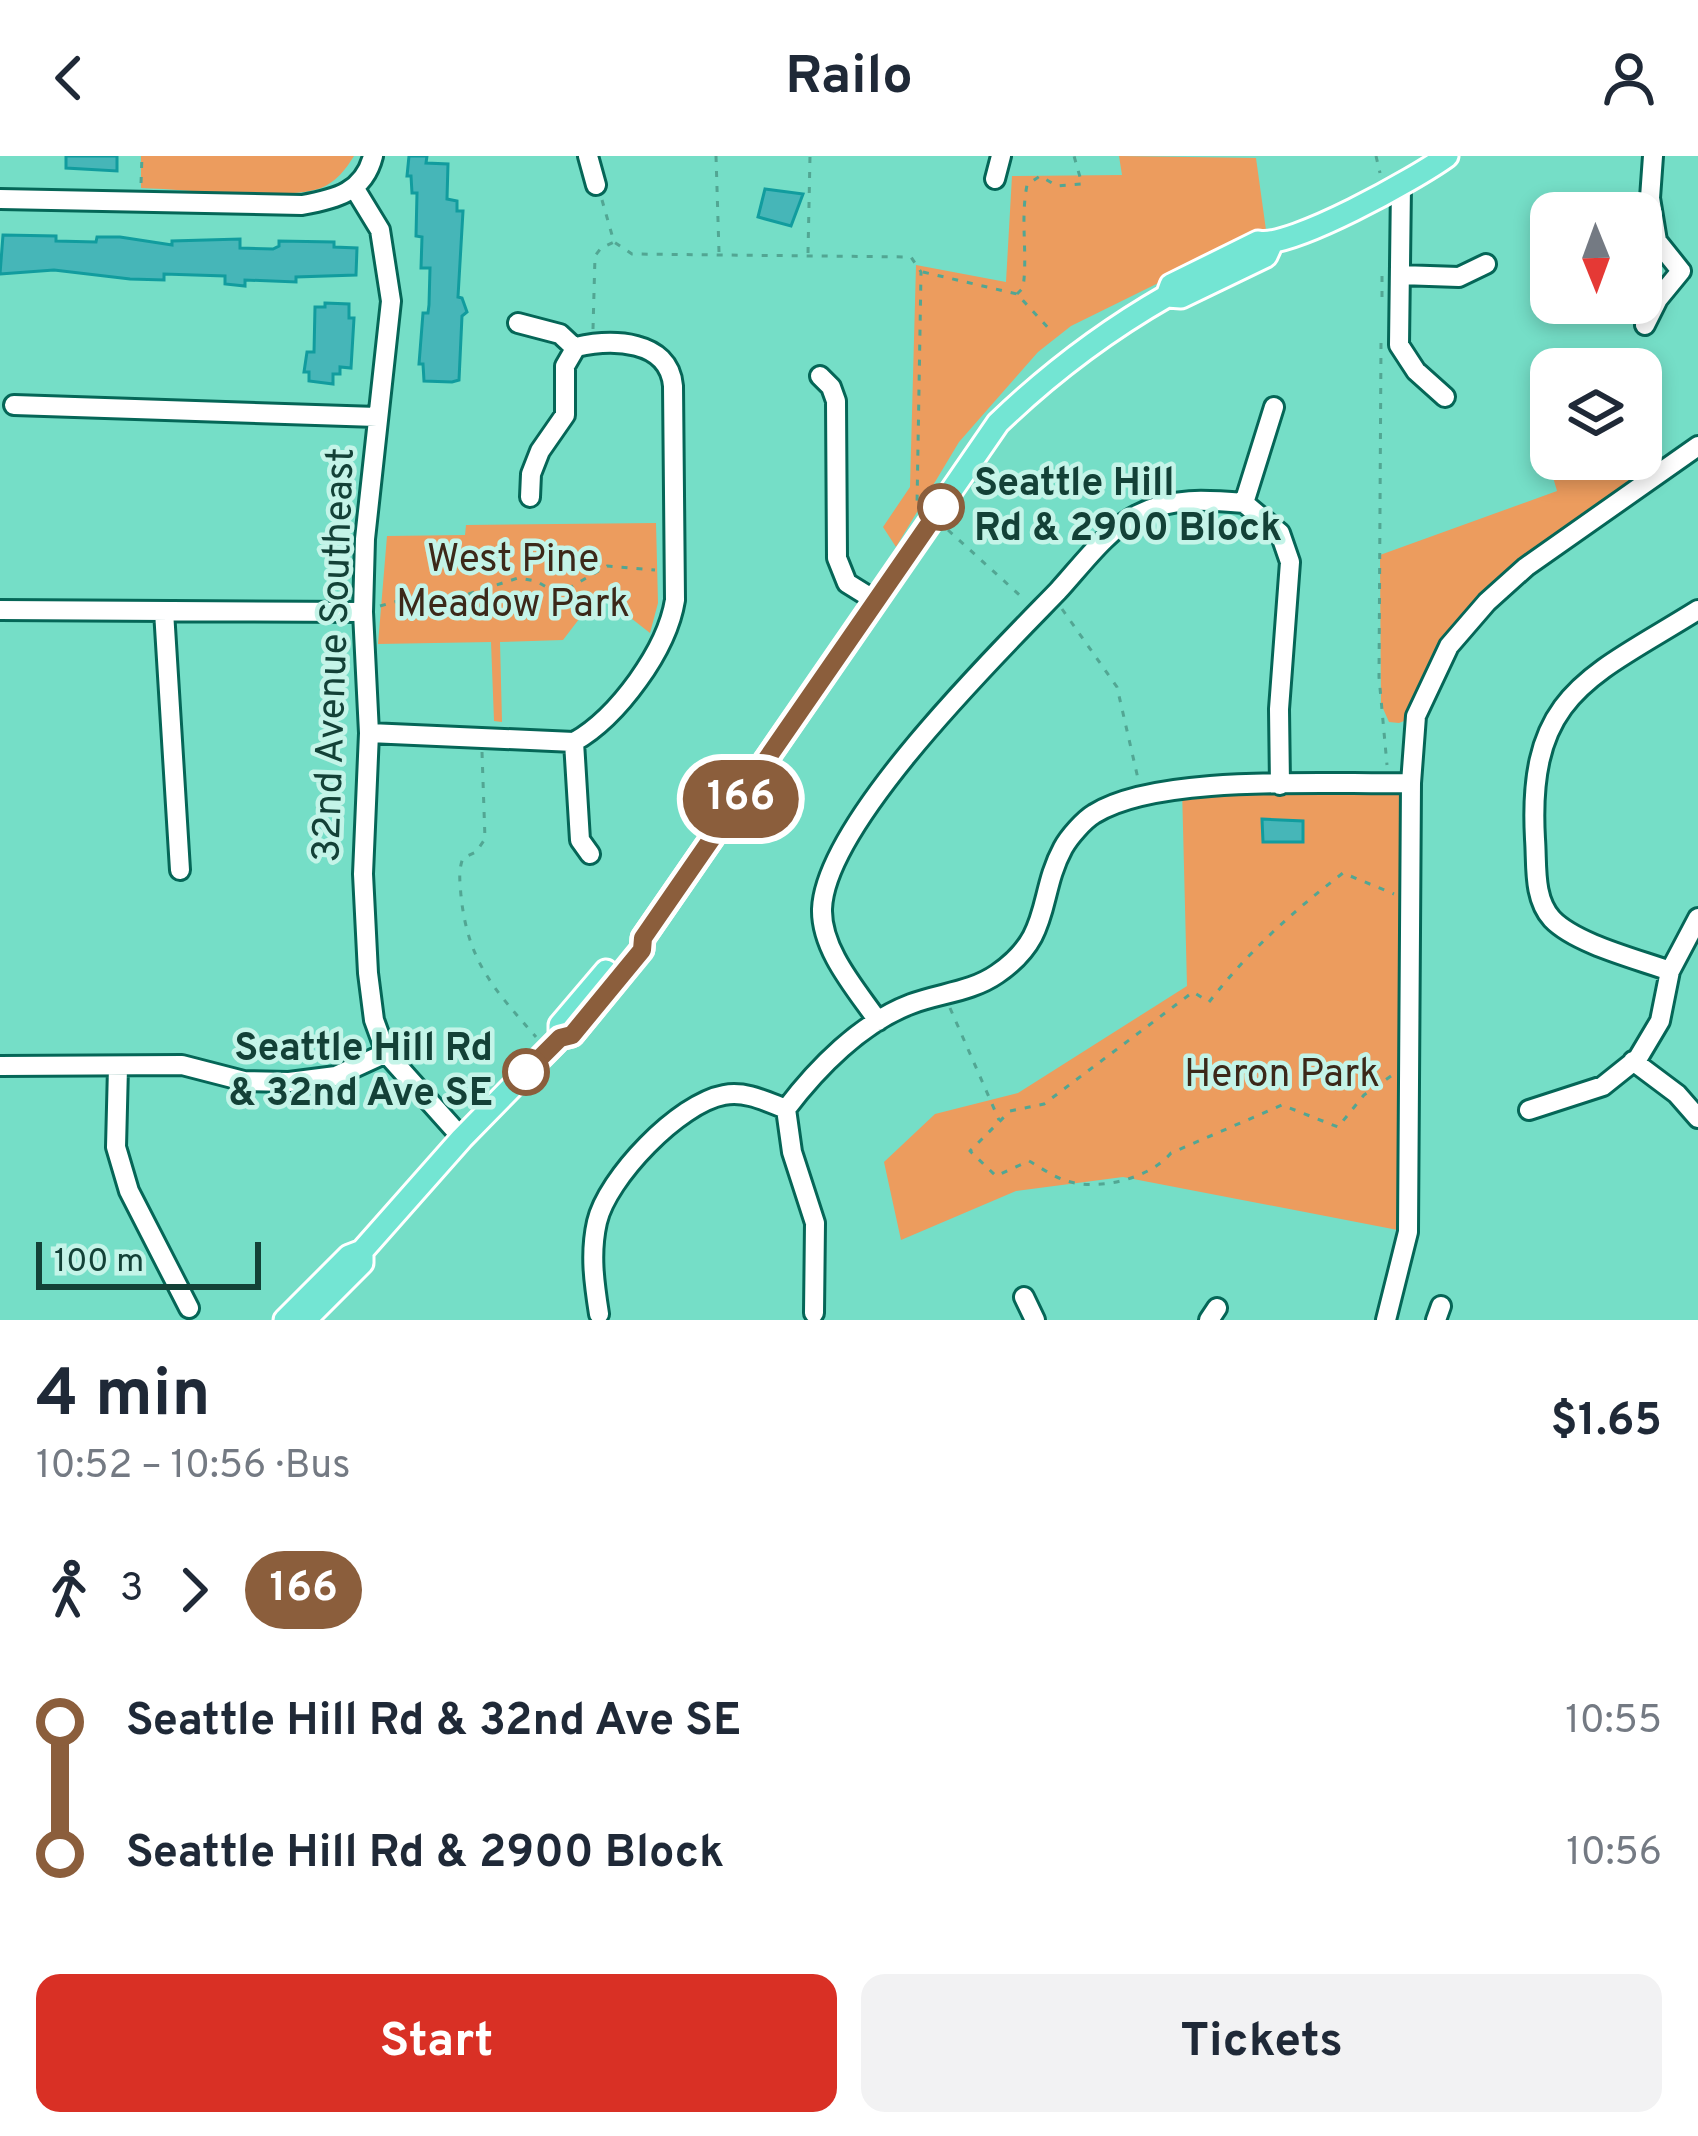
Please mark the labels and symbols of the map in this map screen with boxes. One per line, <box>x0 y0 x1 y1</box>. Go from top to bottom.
north arrow <box>1530 192 1662 324</box>
street label: 32nd Avenue Southeast <box>304 447 368 863</box>
place label: Seattle Hill Rd & 2900 Block <box>974 461 1282 555</box>
marker: Seattle Hill Rd & 2900 Block <box>919 485 963 529</box>
park label: West Pine Meadow Park <box>396 537 630 631</box>
line badge: 166 <box>672 760 810 838</box>
place label: Seattle Hill Rd & 32nd Ave SE <box>228 1026 493 1120</box>
marker: Seattle Hill Rd & 32nd Ave SE <box>504 1050 548 1094</box>
park label: Heron Park <box>1184 1052 1380 1101</box>
scale bar <box>36 1236 261 1289</box>

